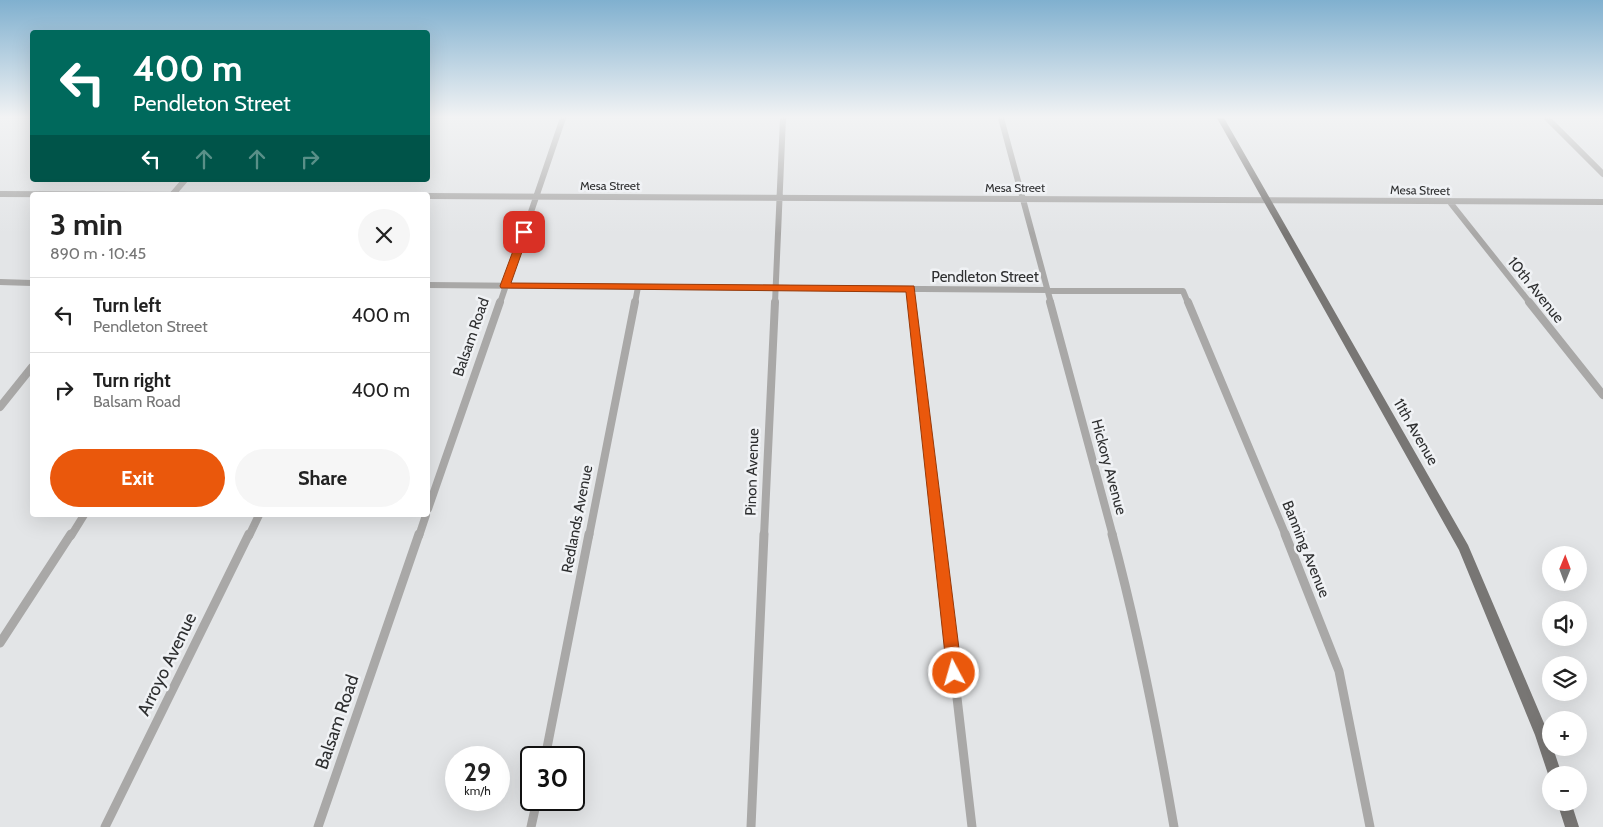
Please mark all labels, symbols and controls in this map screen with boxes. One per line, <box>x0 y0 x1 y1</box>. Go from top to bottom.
text: 400 m <box>133 47 242 90</box>
icon: left <box>50 50 115 115</box>
text: Pendleton Street <box>133 90 291 117</box>
icon: left <box>137 145 165 173</box>
icon: ahead <box>190 145 218 173</box>
icon: ahead <box>243 145 271 173</box>
icon: right <box>296 145 324 173</box>
street label: Mesa Street <box>580 178 640 193</box>
street label: Mesa Street <box>985 180 1045 195</box>
street label: Mesa Street <box>1390 182 1450 198</box>
text: 3 min <box>50 206 123 243</box>
button: close <box>358 209 410 261</box>
pin <box>503 211 545 253</box>
icon: arrive <box>510 218 538 246</box>
text: 890 m · 10:45 <box>50 244 146 263</box>
street label: 10th Avenue <box>1504 253 1568 327</box>
street label: Pendleton Street <box>931 268 1039 286</box>
text: Turn left <box>93 294 161 317</box>
street label: Balsam Road <box>449 295 493 379</box>
icon: left <box>50 301 78 329</box>
text: 400 m <box>352 304 410 327</box>
text: Pendleton Street <box>93 317 208 336</box>
text: Turn right <box>93 369 171 392</box>
icon: right <box>50 376 78 404</box>
text: 400 m <box>352 379 410 402</box>
text: Balsam Road <box>93 392 181 411</box>
street label: 11th Avenue <box>1390 395 1442 469</box>
street label: Hickory Avenue <box>1088 417 1131 517</box>
street label: Pinon Avenue <box>741 428 763 516</box>
button: Exit <box>50 449 225 507</box>
button: Share <box>235 449 410 507</box>
street label: Redlands Avenue <box>558 463 596 574</box>
street label: Banning Avenue <box>1278 498 1334 600</box>
north arrow <box>1542 546 1588 591</box>
map controls <box>1542 546 1587 811</box>
button: sound <box>1542 601 1587 646</box>
street label: Arroyo Avenue <box>133 609 201 719</box>
position arrow <box>927 646 979 698</box>
button: layers <box>1542 656 1587 701</box>
street label: Balsam Road <box>311 672 363 772</box>
button: + <box>1542 711 1587 756</box>
speed limit sign: 30 <box>520 746 585 811</box>
text: 29 <box>464 757 491 787</box>
button: − <box>1542 766 1587 811</box>
text: km/h <box>464 783 491 798</box>

